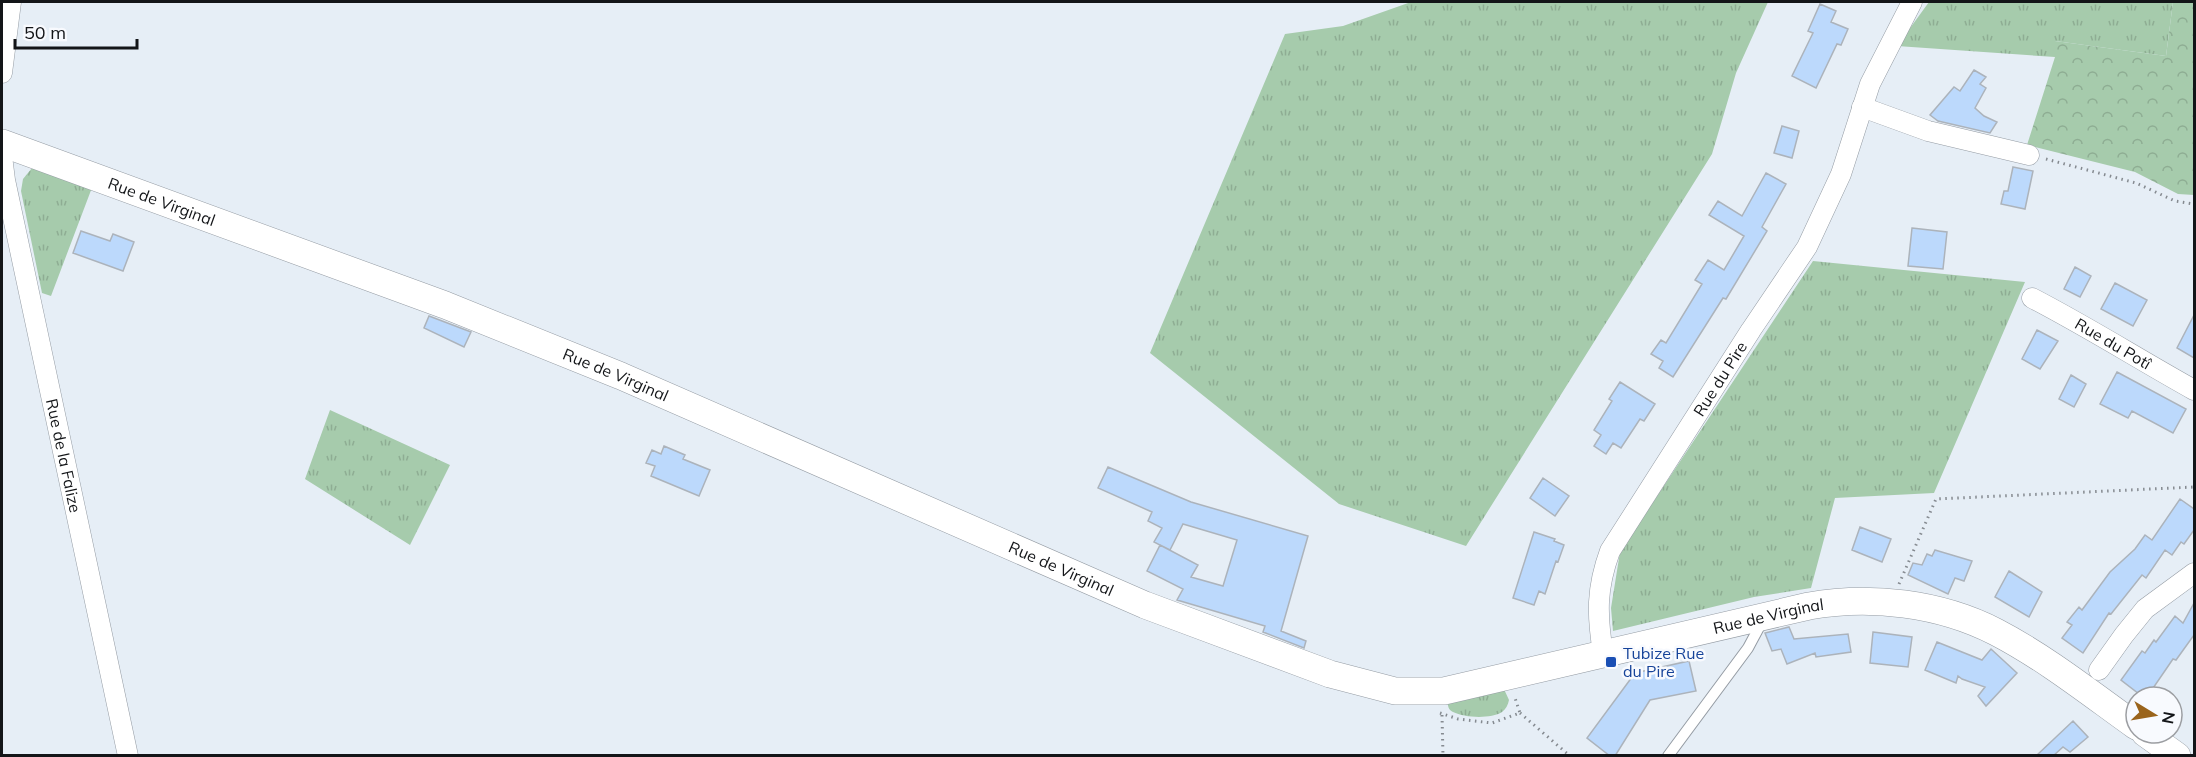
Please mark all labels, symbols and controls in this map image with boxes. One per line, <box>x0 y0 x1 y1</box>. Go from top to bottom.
scale bar <box>15 12 136 50</box>
text: 50 m <box>24 21 66 44</box>
street label: Rue de Virginal <box>105 173 218 230</box>
street label: Rue du Potî <box>2072 313 2156 374</box>
street label: Rue du Pire <box>1689 338 1751 420</box>
street label: Rue de Virginal <box>560 344 672 406</box>
street label: Rue de la Falize <box>42 397 86 514</box>
street label: Rue de Virginal <box>1006 537 1117 600</box>
street label: Rue de Virginal <box>1711 594 1825 638</box>
place label: Tubize Rue du Pire <box>1623 643 1704 681</box>
marker: Tubize Rue du Pire <box>1604 655 1618 669</box>
north arrow <box>2124 685 2184 745</box>
text: N <box>2158 710 2180 726</box>

